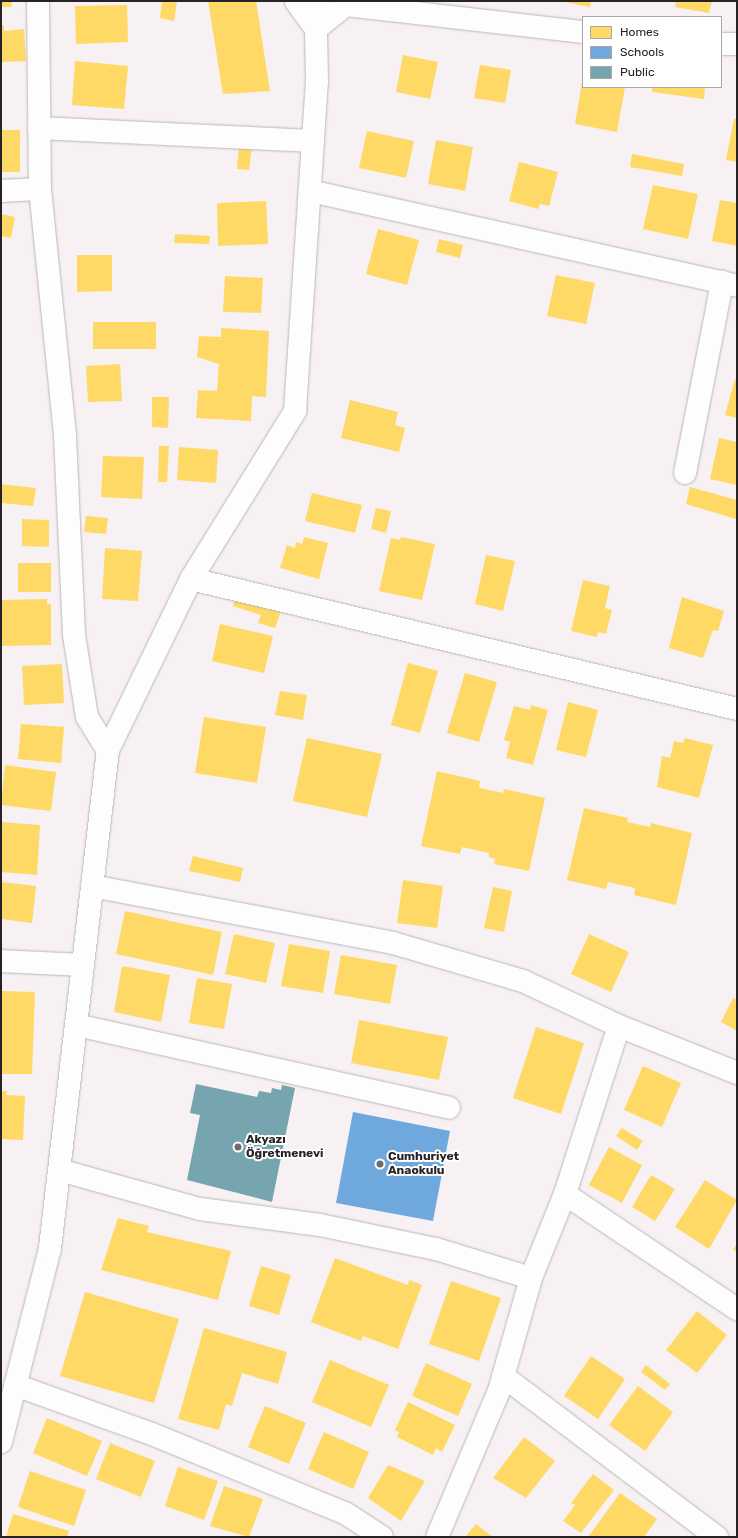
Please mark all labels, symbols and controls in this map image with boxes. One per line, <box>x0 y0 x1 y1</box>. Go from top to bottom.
legend <box>582 16 722 88</box>
text: Homes <box>620 25 659 39</box>
text: Schools <box>620 45 664 59</box>
text: Public <box>620 65 655 79</box>
place label: Akyazı Öğretmenevi <box>246 1133 324 1161</box>
marker: Akyazı Öğretmenevi <box>233 1142 243 1152</box>
place label: Cumhuriyet Anaokulu <box>388 1150 459 1178</box>
marker: Cumhuriyet Anaokulu <box>375 1159 385 1169</box>

